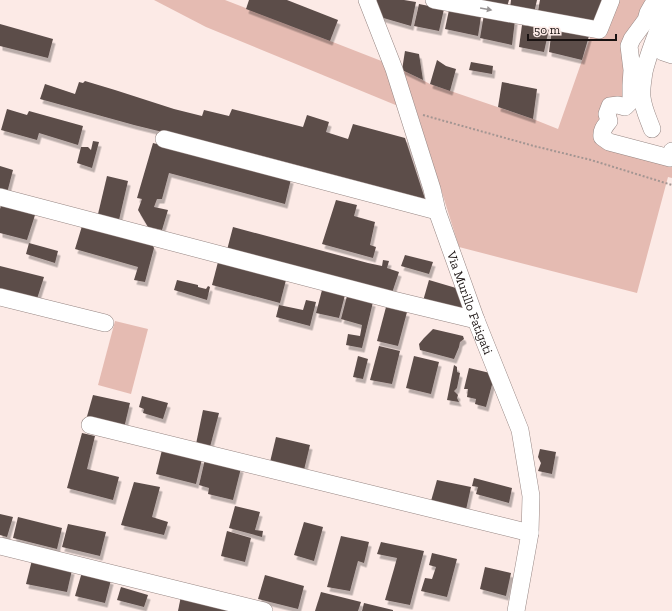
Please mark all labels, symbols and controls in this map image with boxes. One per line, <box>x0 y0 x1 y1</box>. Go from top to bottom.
one-way arrow <box>480 7 492 13</box>
scale bar <box>528 16 616 42</box>
text: 50 m <box>534 23 561 37</box>
street label: Via Murillo Fatigati <box>444 248 496 357</box>

